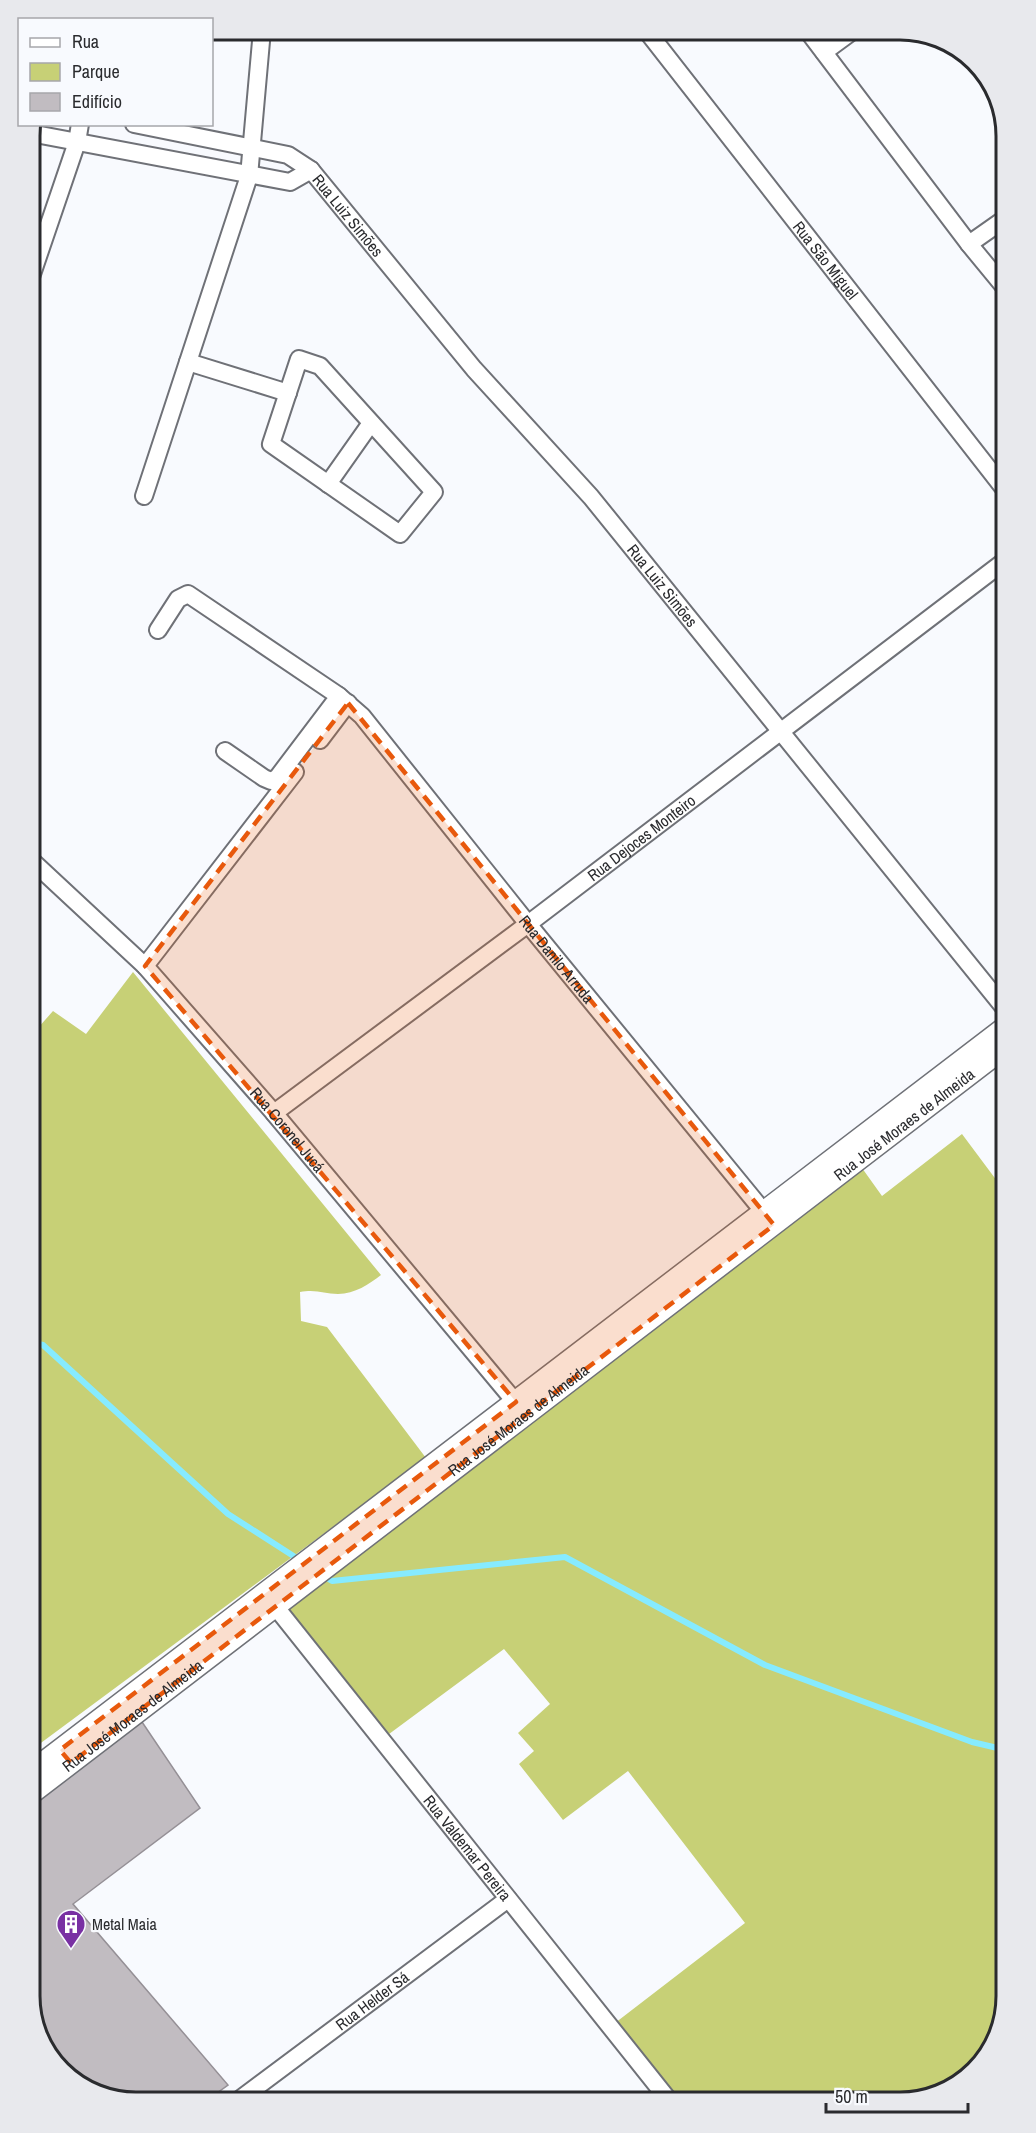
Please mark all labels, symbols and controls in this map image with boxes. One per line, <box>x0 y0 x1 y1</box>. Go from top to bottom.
legend <box>18 18 213 126</box>
text: Rua <box>72 29 99 54</box>
text: Parque <box>72 59 120 84</box>
text: Edifício <box>72 89 122 114</box>
street label: Rua Luiz Simões <box>308 169 388 261</box>
street label: Rua São Miguel <box>788 216 863 304</box>
street label: Rua Luiz Simões <box>622 539 703 632</box>
street label: Rua Dejoces Monteiro <box>583 789 700 886</box>
street label: Rua Danilo Arruda <box>514 910 600 1008</box>
street label: Rua José Moraes de Almeida <box>829 1063 979 1185</box>
street label: Rua Coronel Jucá <box>245 1082 330 1177</box>
street label: Rua José Moraes de Almeida <box>443 1358 594 1481</box>
street label: Rua José Moraes de Almeida <box>57 1654 208 1777</box>
street label: Rua Valdemar Pereira <box>419 1790 517 1906</box>
building icon: Metal Maia <box>55 1908 87 1950</box>
place label: Metal Maia <box>92 1913 158 1935</box>
street label: Rua Helder Sá <box>331 1966 414 2035</box>
scale bar <box>826 2076 968 2114</box>
text: 50 m <box>835 2084 868 2109</box>

